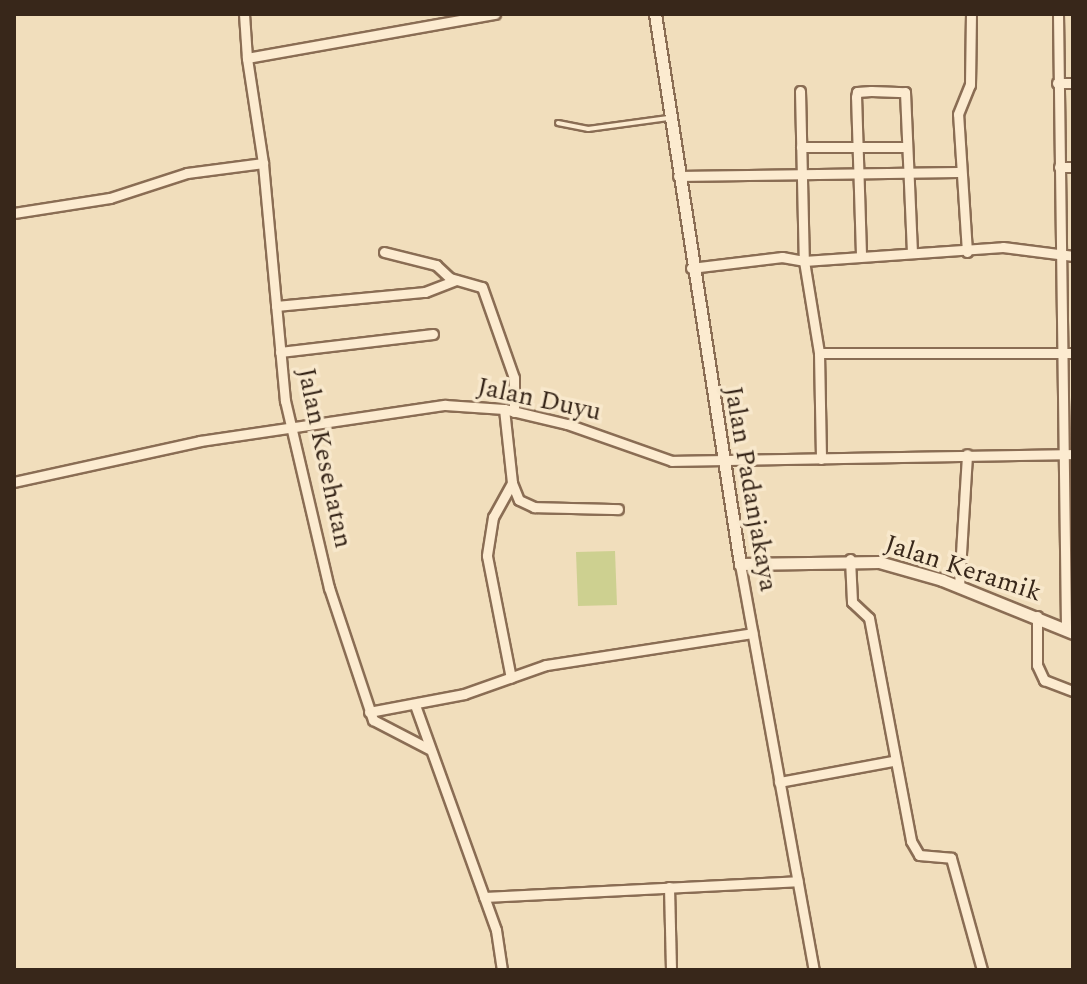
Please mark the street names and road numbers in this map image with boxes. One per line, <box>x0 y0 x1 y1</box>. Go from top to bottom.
street label: Jalan Kesehatan <box>290 365 358 551</box>
street label: Jalan Duyu <box>474 372 604 428</box>
street label: Jalan Padanjakaya <box>717 384 783 594</box>
street label: Jalan Keramik <box>881 529 1045 609</box>

